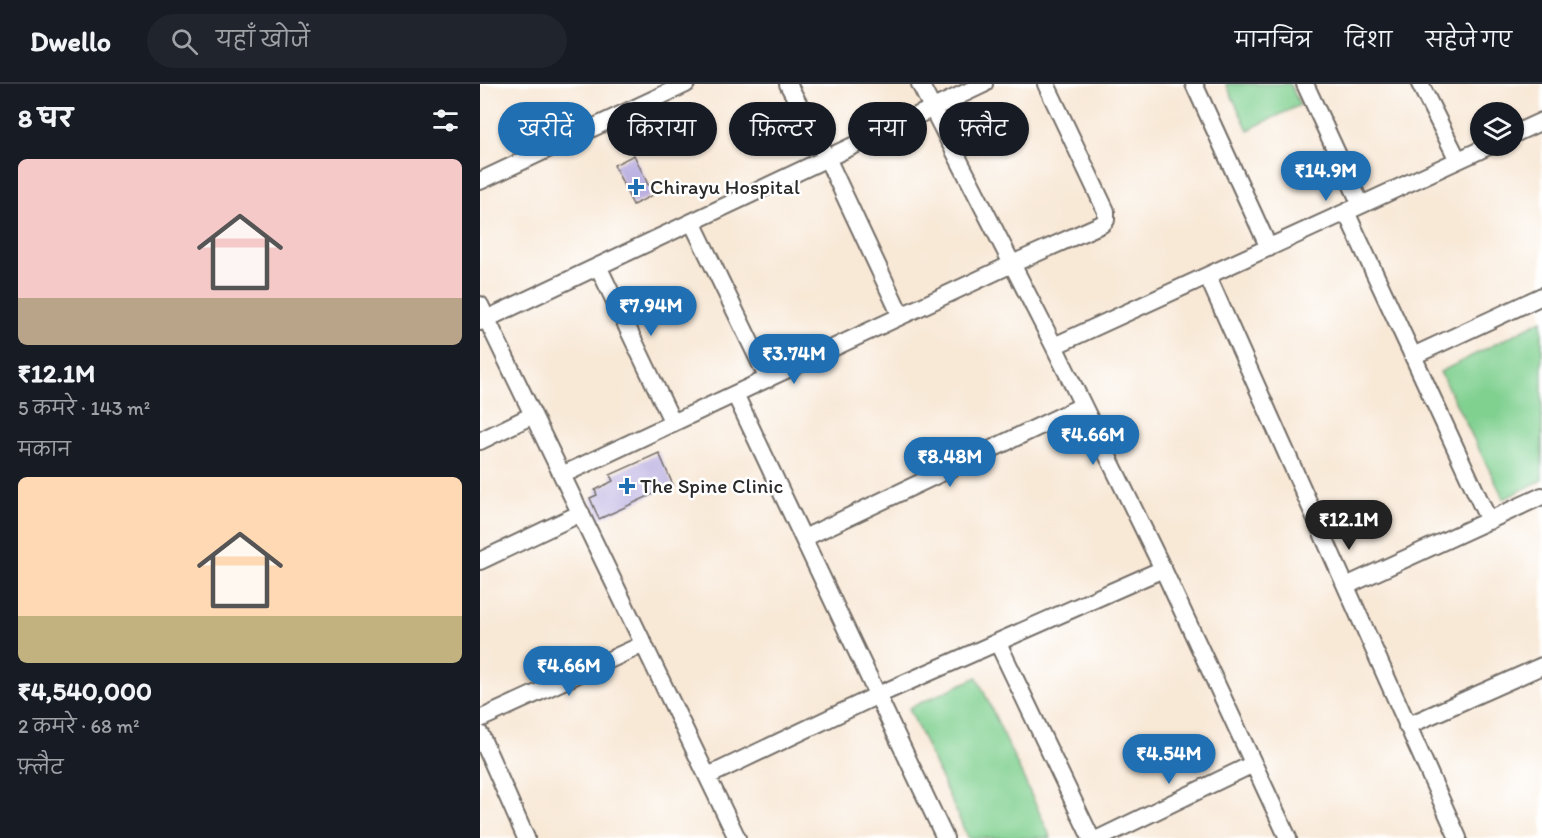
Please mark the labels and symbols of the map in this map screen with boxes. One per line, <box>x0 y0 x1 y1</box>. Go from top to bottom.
pin: ₹14.9M <box>1277 151 1375 202</box>
place label: Chirayu Hospital <box>650 174 800 199</box>
marker: Chirayu Hospital <box>627 178 645 196</box>
pin: ₹7.94M <box>602 286 700 337</box>
pin: ₹3.74M <box>745 334 843 385</box>
pin: ₹4.66M <box>1044 415 1142 466</box>
pin: ₹8.48M <box>901 437 999 488</box>
place label: The Spine Clinic <box>640 473 783 498</box>
marker: The Spine Clinic <box>618 477 636 495</box>
pin: ₹12.1M <box>1300 500 1398 551</box>
pin: ₹4.66M <box>520 646 618 697</box>
pin: ₹4.54M <box>1120 734 1218 785</box>

